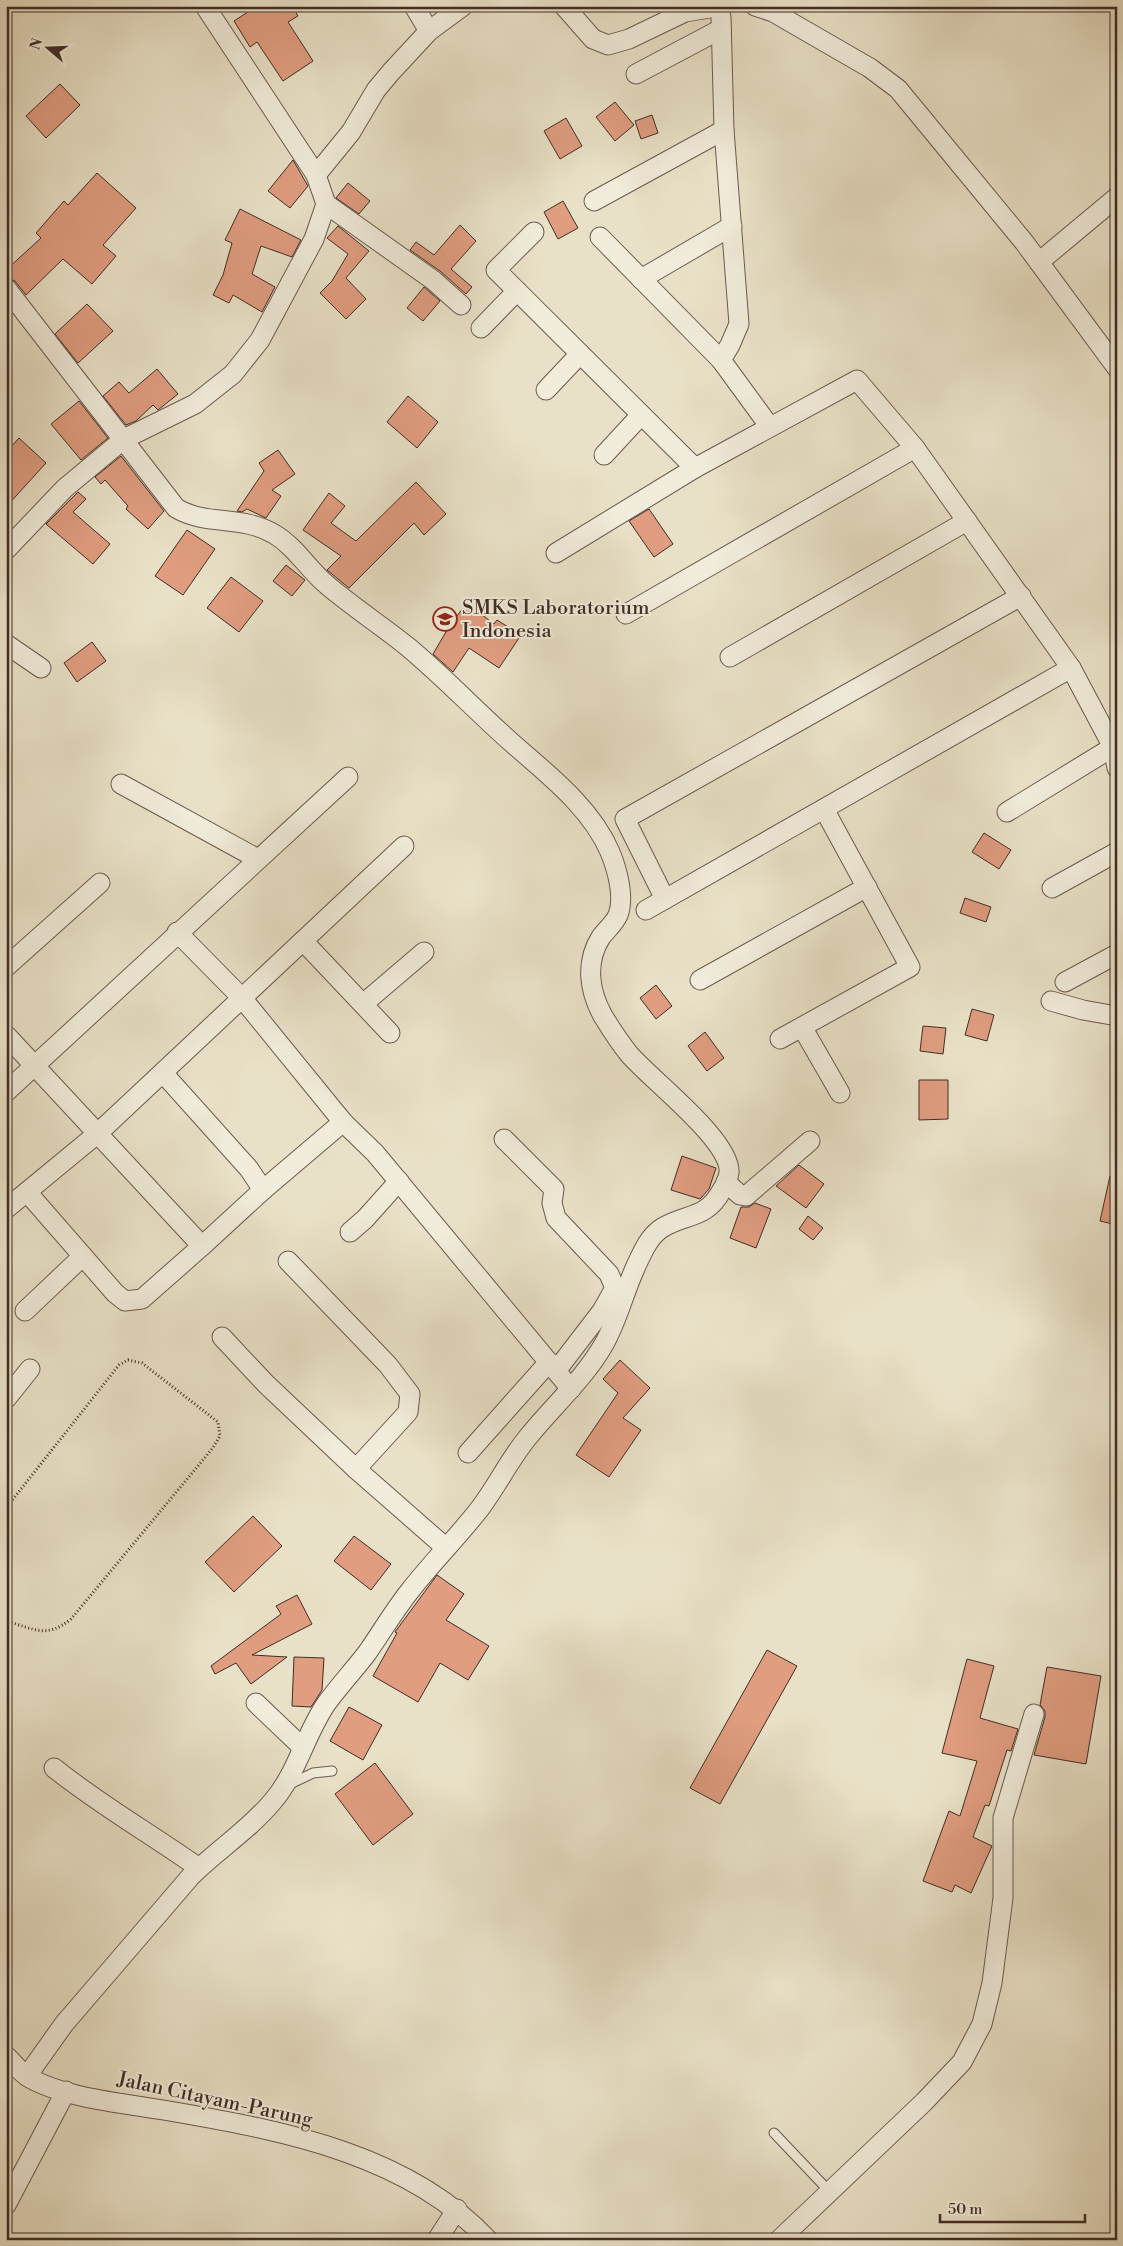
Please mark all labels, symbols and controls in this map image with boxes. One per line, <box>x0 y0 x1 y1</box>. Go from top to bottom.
north arrow <box>22 22 72 72</box>
text: N <box>26 36 47 52</box>
place label: SMKS Laboratorium Indonesia <box>462 596 650 644</box>
school or university icon: SMKS Laboratorium Indonesia <box>432 606 458 632</box>
street label: Jalan Citayam-Parung <box>114 2067 316 2133</box>
scale bar <box>940 2191 1086 2223</box>
text: 50 m <box>948 2200 982 2219</box>

